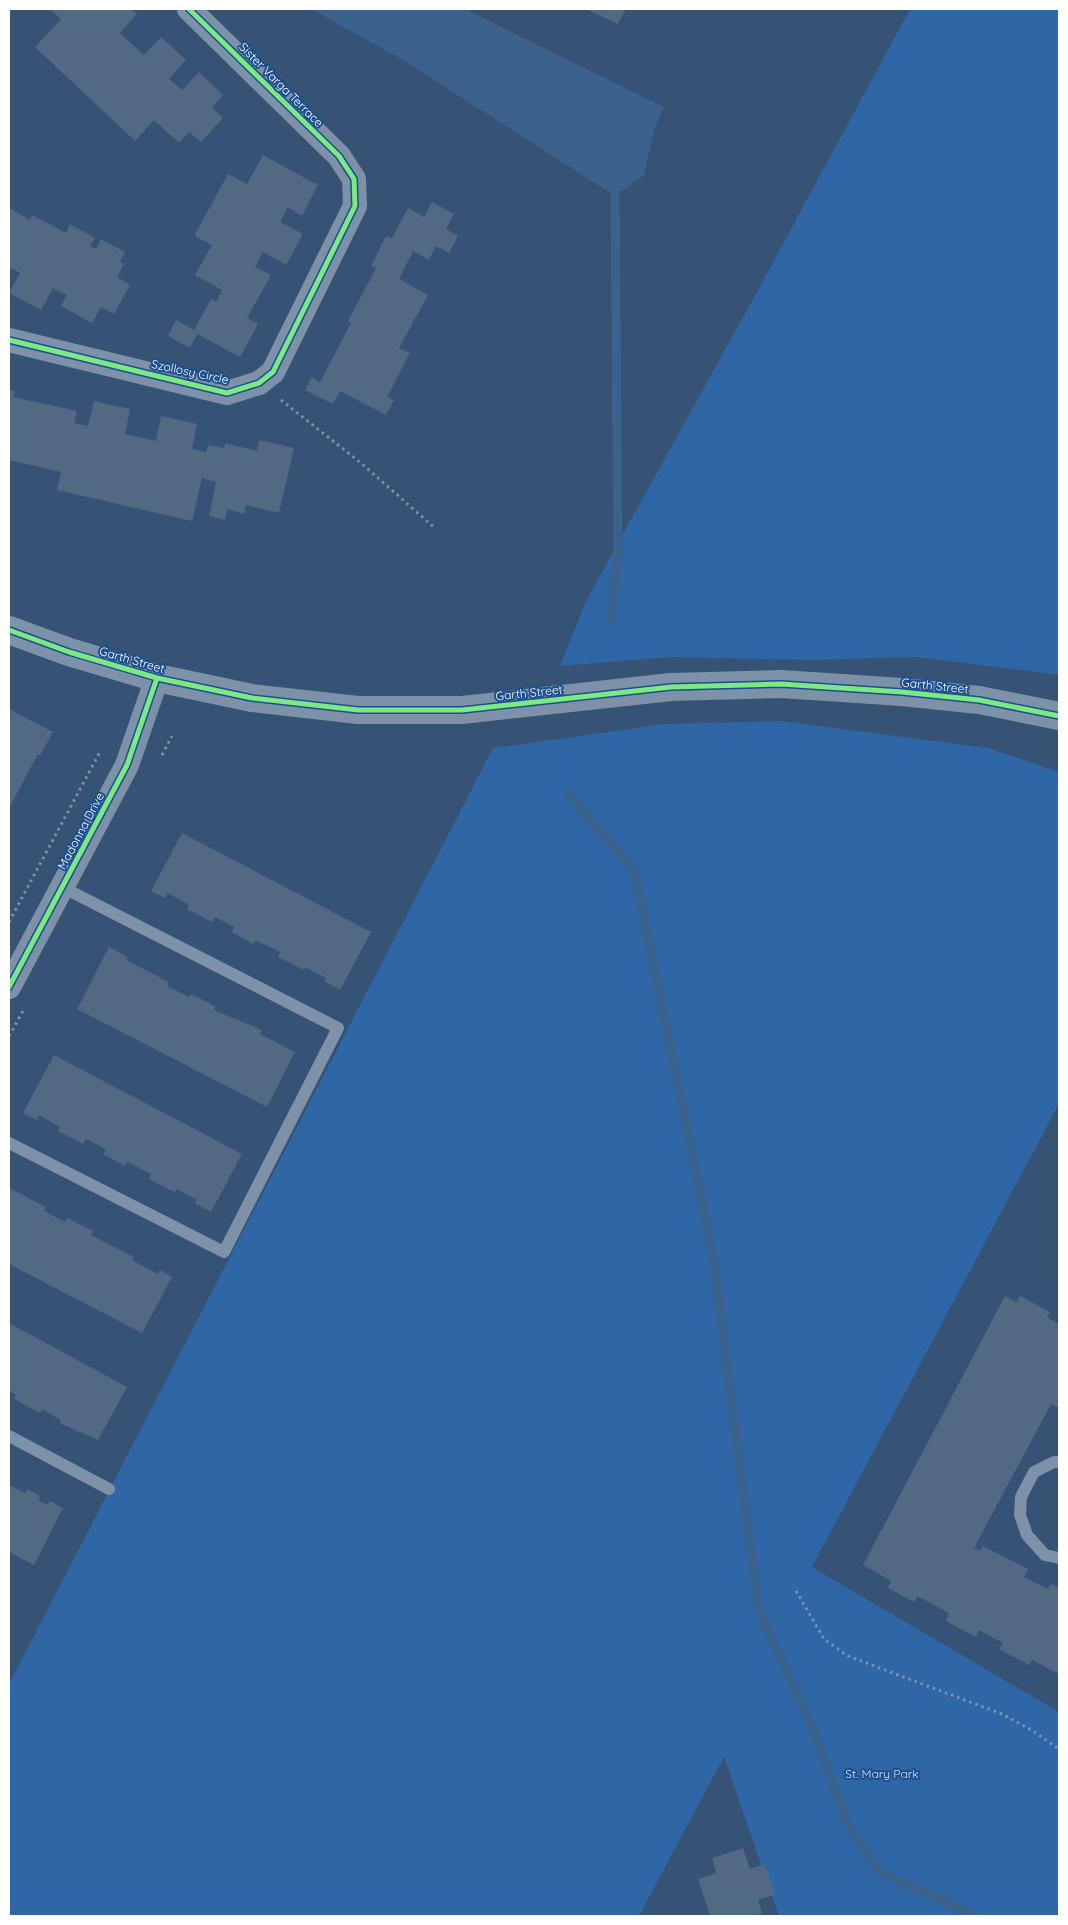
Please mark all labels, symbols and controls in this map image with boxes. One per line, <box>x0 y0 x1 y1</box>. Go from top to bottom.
street label: Sister Varga Terrace <box>236 39 327 130</box>
street label: Szollosy Circle <box>150 356 230 387</box>
street label: Garth Street <box>98 643 167 676</box>
street label: Garth Street <box>901 675 969 696</box>
street label: Garth Street <box>495 682 563 703</box>
street label: Madonna Drive <box>54 790 107 872</box>
park label: St. Mary Park <box>845 1766 919 1781</box>

